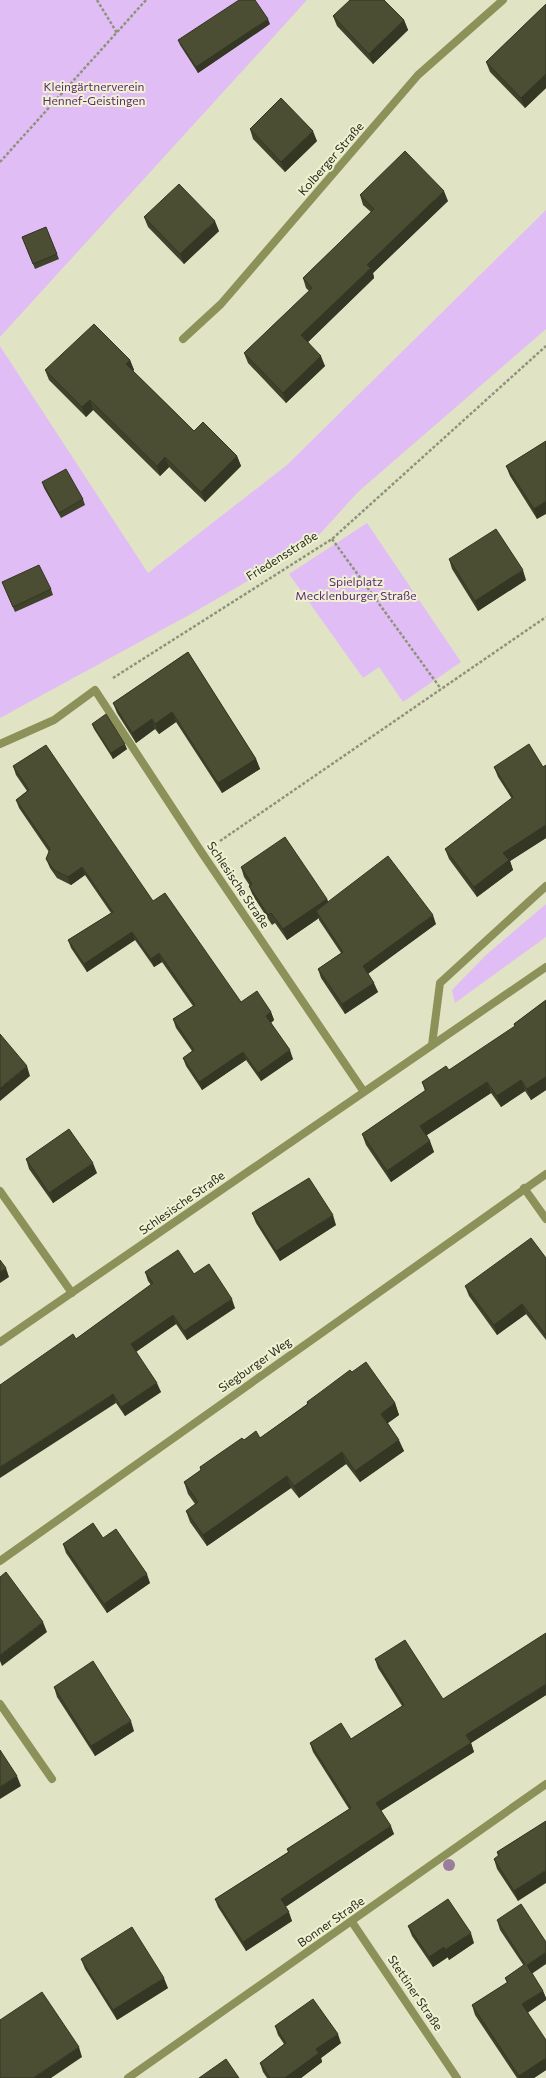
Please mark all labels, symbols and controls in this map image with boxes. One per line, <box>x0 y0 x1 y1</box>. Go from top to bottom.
park label: Kleingärtnerverein Hennef-Geistingen <box>43 79 145 107</box>
street label: Kolberger Straße <box>295 119 366 198</box>
street label: Friedensstraße <box>243 528 320 583</box>
park label: Spielplatz Mecklenburger Straße <box>295 574 417 602</box>
street label: Schlesische Straße <box>205 839 273 930</box>
street label: Schlesische Straße <box>136 1167 227 1237</box>
street label: Siegburger Weg <box>215 1334 294 1394</box>
street label: Bonner Straße <box>294 1893 367 1949</box>
street label: Stettiner Straße <box>386 1952 446 2033</box>

